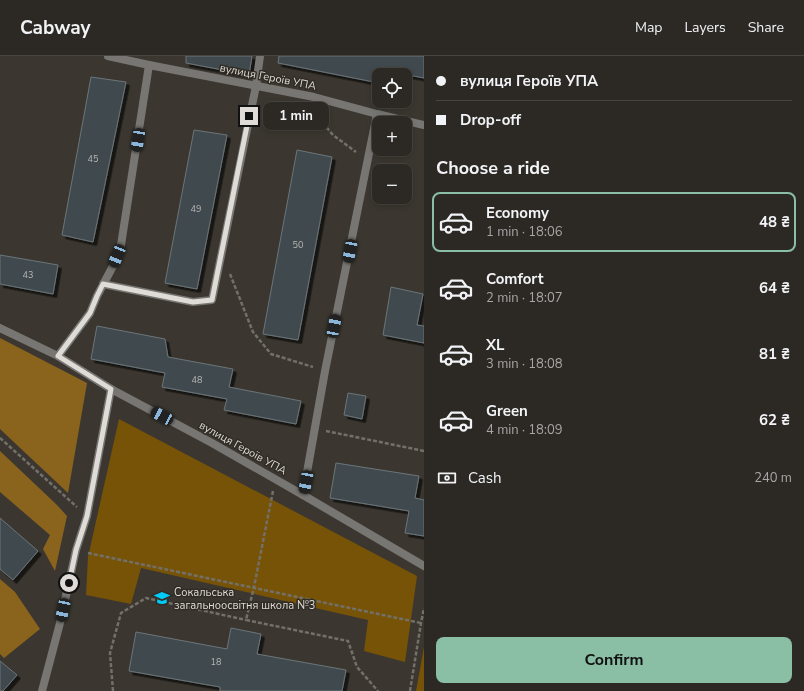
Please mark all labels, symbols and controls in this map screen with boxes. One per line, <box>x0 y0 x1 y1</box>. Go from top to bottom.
text: Cabway <box>20 15 90 41</box>
text: Map <box>635 18 662 37</box>
text: Layers <box>684 18 726 37</box>
text: Share <box>748 18 784 37</box>
street label: вулиця Героїв УПА <box>219 60 317 94</box>
map controls <box>372 68 412 204</box>
button: locate <box>372 68 412 108</box>
text: вулиця Героїв УПА <box>460 71 598 91</box>
callout: 1 min <box>263 102 329 130</box>
route end <box>240 107 258 125</box>
text: 1 min <box>279 107 313 125</box>
text: Drop-off <box>460 110 521 130</box>
button: + <box>372 116 412 156</box>
car <box>130 127 146 153</box>
house number: 45 <box>88 153 98 165</box>
text: Choose a ride <box>436 156 550 180</box>
button: − <box>372 164 412 204</box>
house number: 49 <box>191 203 201 215</box>
text: Economy <box>486 203 549 223</box>
icon: car <box>438 204 474 240</box>
text: 48 ₴ <box>759 212 790 232</box>
text: 1 min · 18:06 <box>486 223 562 241</box>
car <box>342 238 358 264</box>
house number: 50 <box>293 239 303 251</box>
car <box>107 243 127 269</box>
house number: 43 <box>23 269 33 281</box>
text: Comfort <box>486 269 543 289</box>
icon: car <box>438 270 474 306</box>
text: 64 ₴ <box>759 278 790 298</box>
text: 2 min · 18:07 <box>486 289 562 307</box>
car <box>326 313 342 339</box>
text: XL <box>486 335 505 355</box>
icon: car <box>438 336 474 372</box>
text: 81 ₴ <box>759 344 790 364</box>
text: 3 min · 18:08 <box>486 355 562 373</box>
house number: 48 <box>192 374 202 386</box>
text: Green <box>486 401 528 421</box>
icon: car <box>438 402 474 438</box>
car <box>149 405 175 427</box>
text: 62 ₴ <box>759 410 790 430</box>
street label: вулиця Героїв УПА <box>197 418 289 478</box>
text: 4 min · 18:09 <box>486 421 562 439</box>
icon: cash <box>436 467 458 489</box>
text: Cash <box>468 468 502 488</box>
car <box>298 469 314 495</box>
text: 240 m <box>754 469 792 487</box>
route start <box>60 574 78 592</box>
place label: Сокальська загальноосвітня школа №3 <box>174 585 315 613</box>
school or university icon: Сокальська загальноосвітня школа №3 <box>153 589 171 607</box>
car <box>55 597 71 623</box>
button: Confirm <box>436 637 792 683</box>
house number: 18 <box>211 656 221 668</box>

